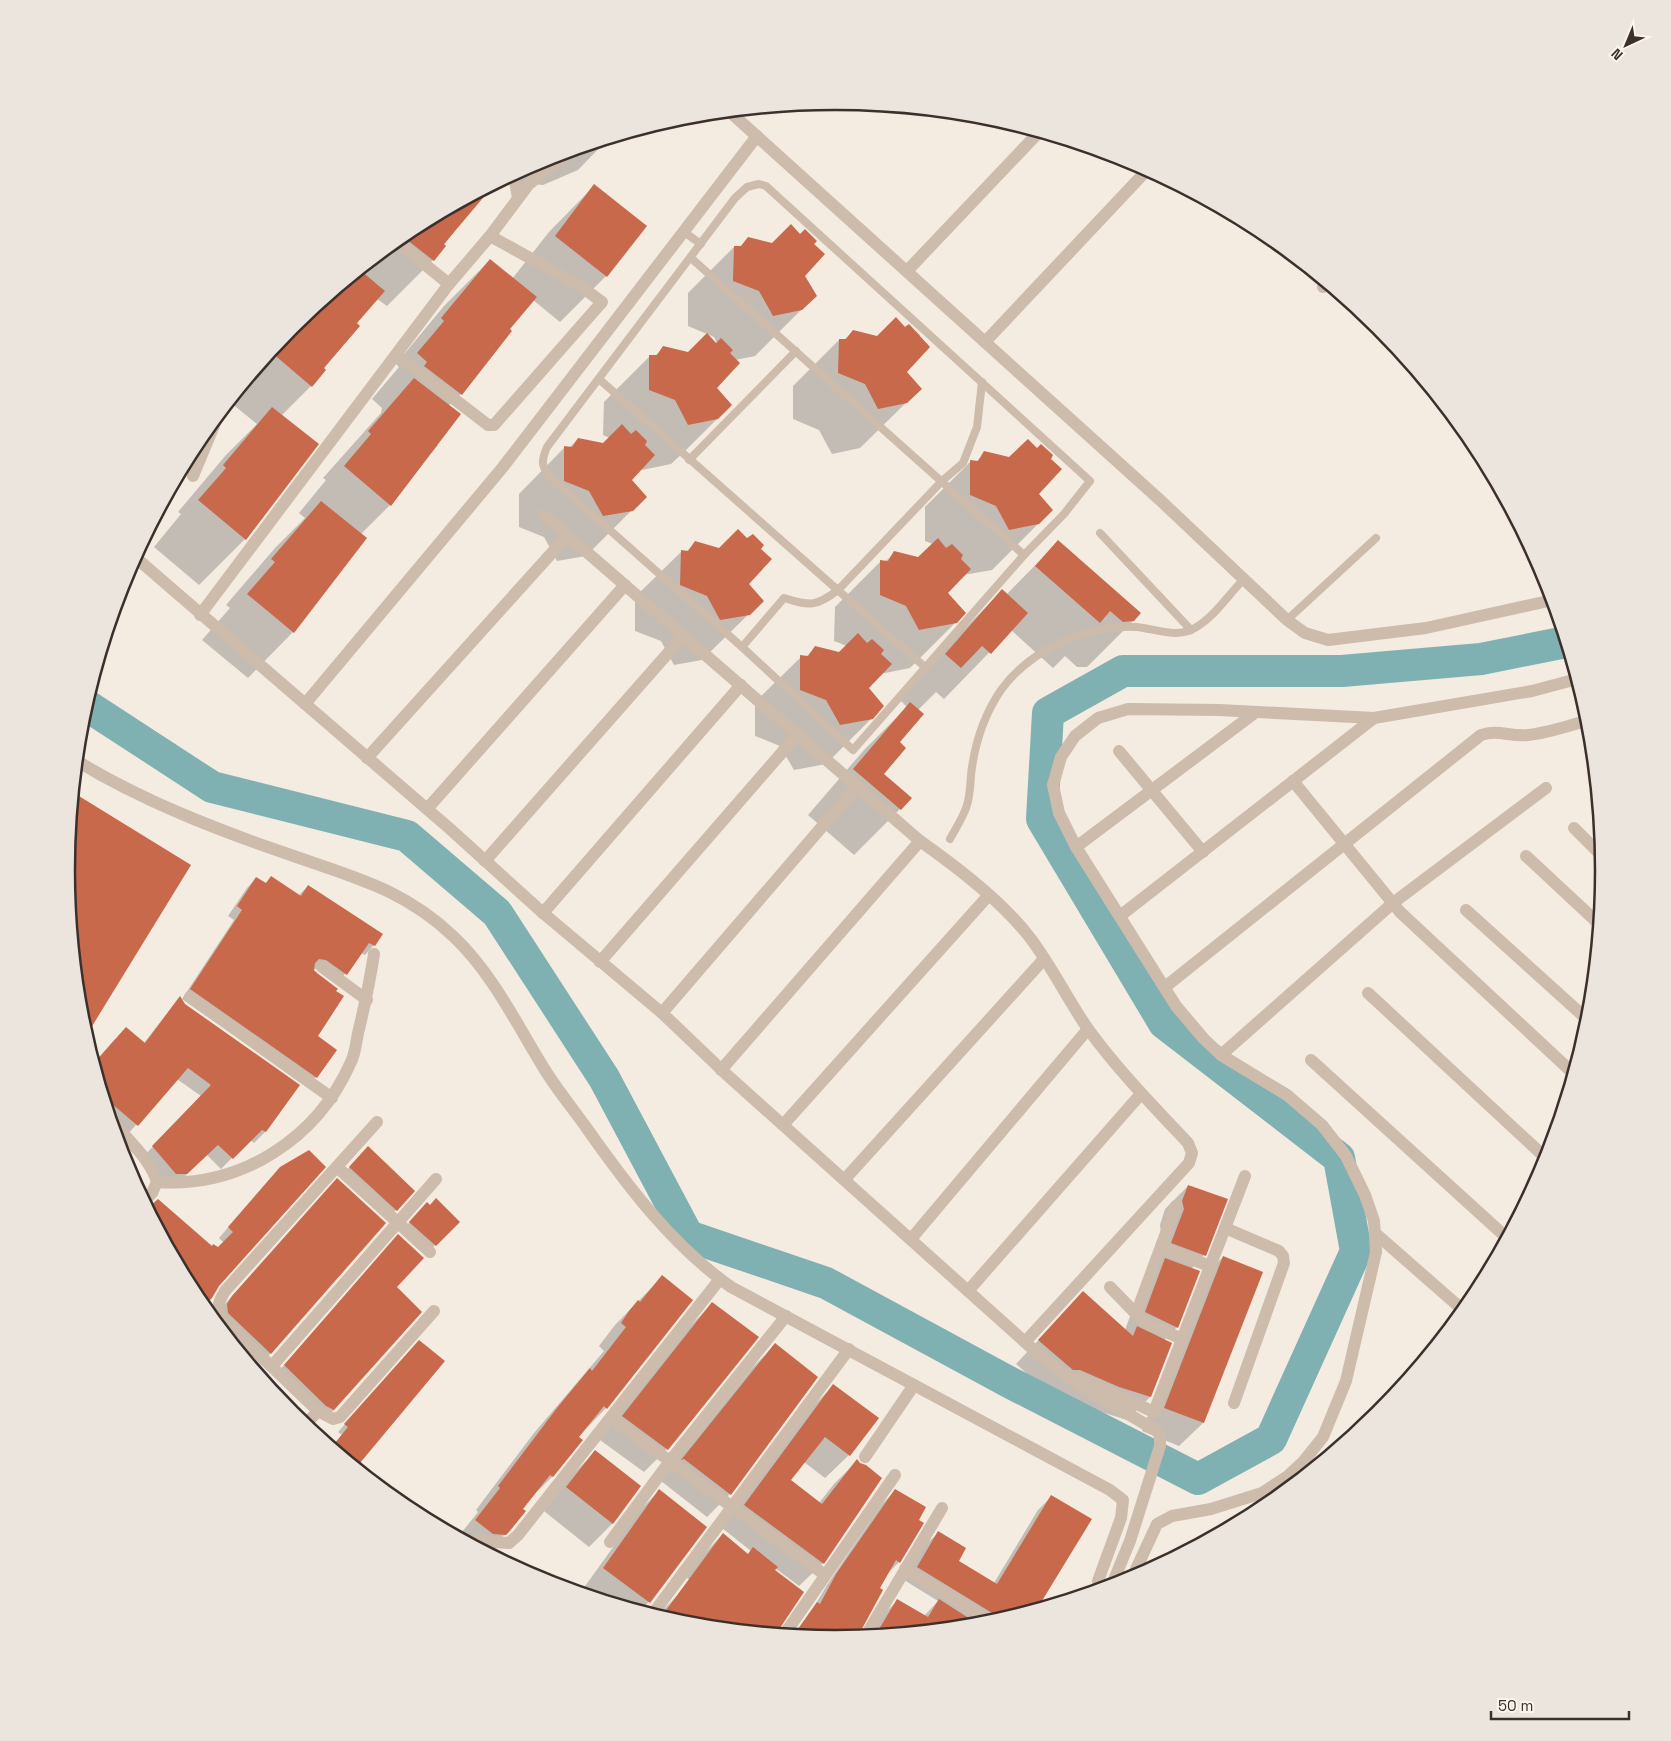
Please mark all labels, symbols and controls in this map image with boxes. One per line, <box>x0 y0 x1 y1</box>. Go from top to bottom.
north arrow <box>1601 20 1651 70</box>
text: N <box>1607 45 1627 64</box>
scale bar <box>1491 1688 1628 1720</box>
text: 50 m <box>1498 1696 1533 1715</box>

